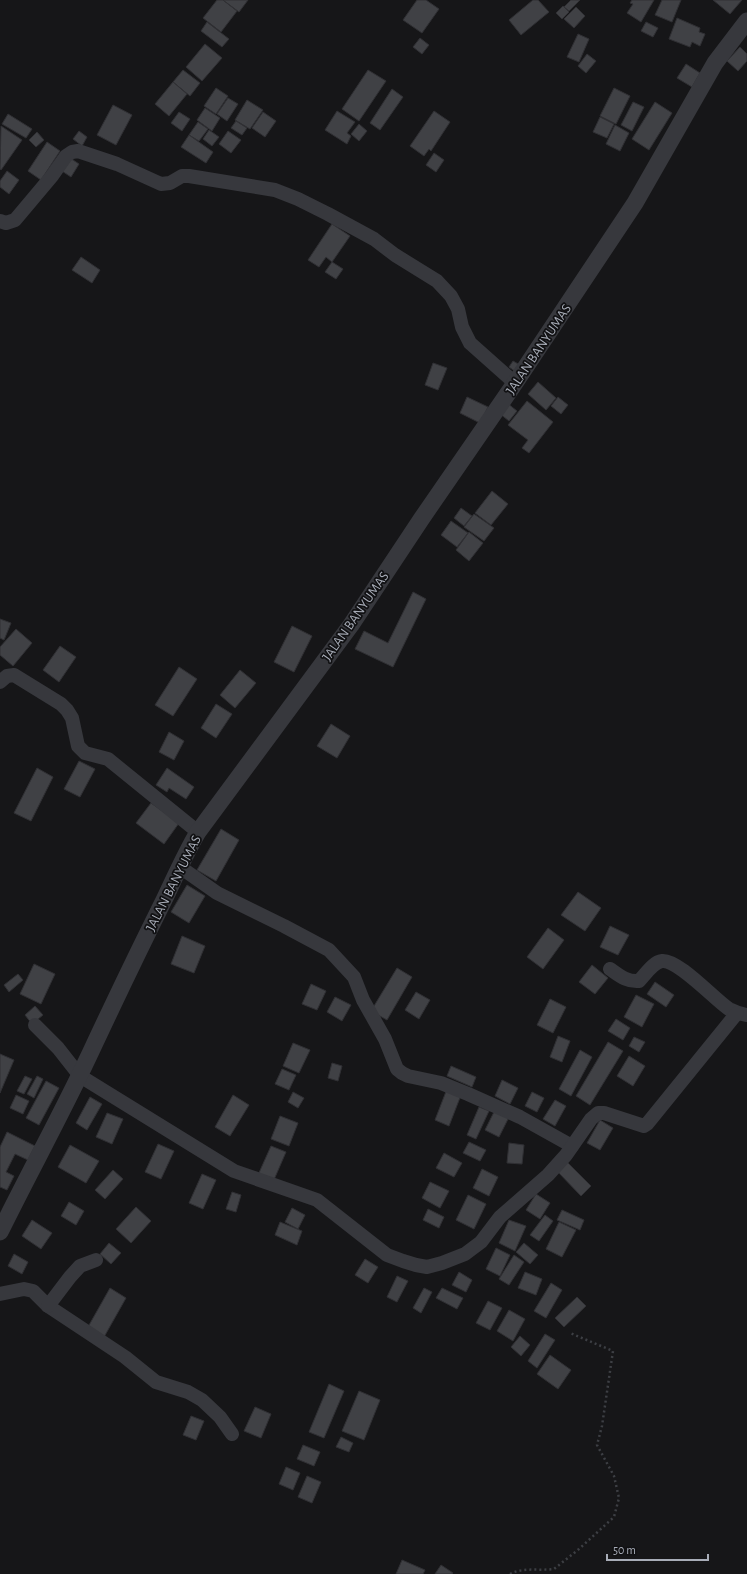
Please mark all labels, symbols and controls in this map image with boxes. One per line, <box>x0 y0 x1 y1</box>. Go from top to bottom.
street label: JALAN BANYUMAS <box>504 302 574 397</box>
street label: JALAN BANYUMAS <box>320 569 392 664</box>
street label: JALAN BANYUMAS <box>144 833 204 934</box>
scale bar <box>607 1536 708 1562</box>
text: 50 m <box>613 1544 636 1556</box>

